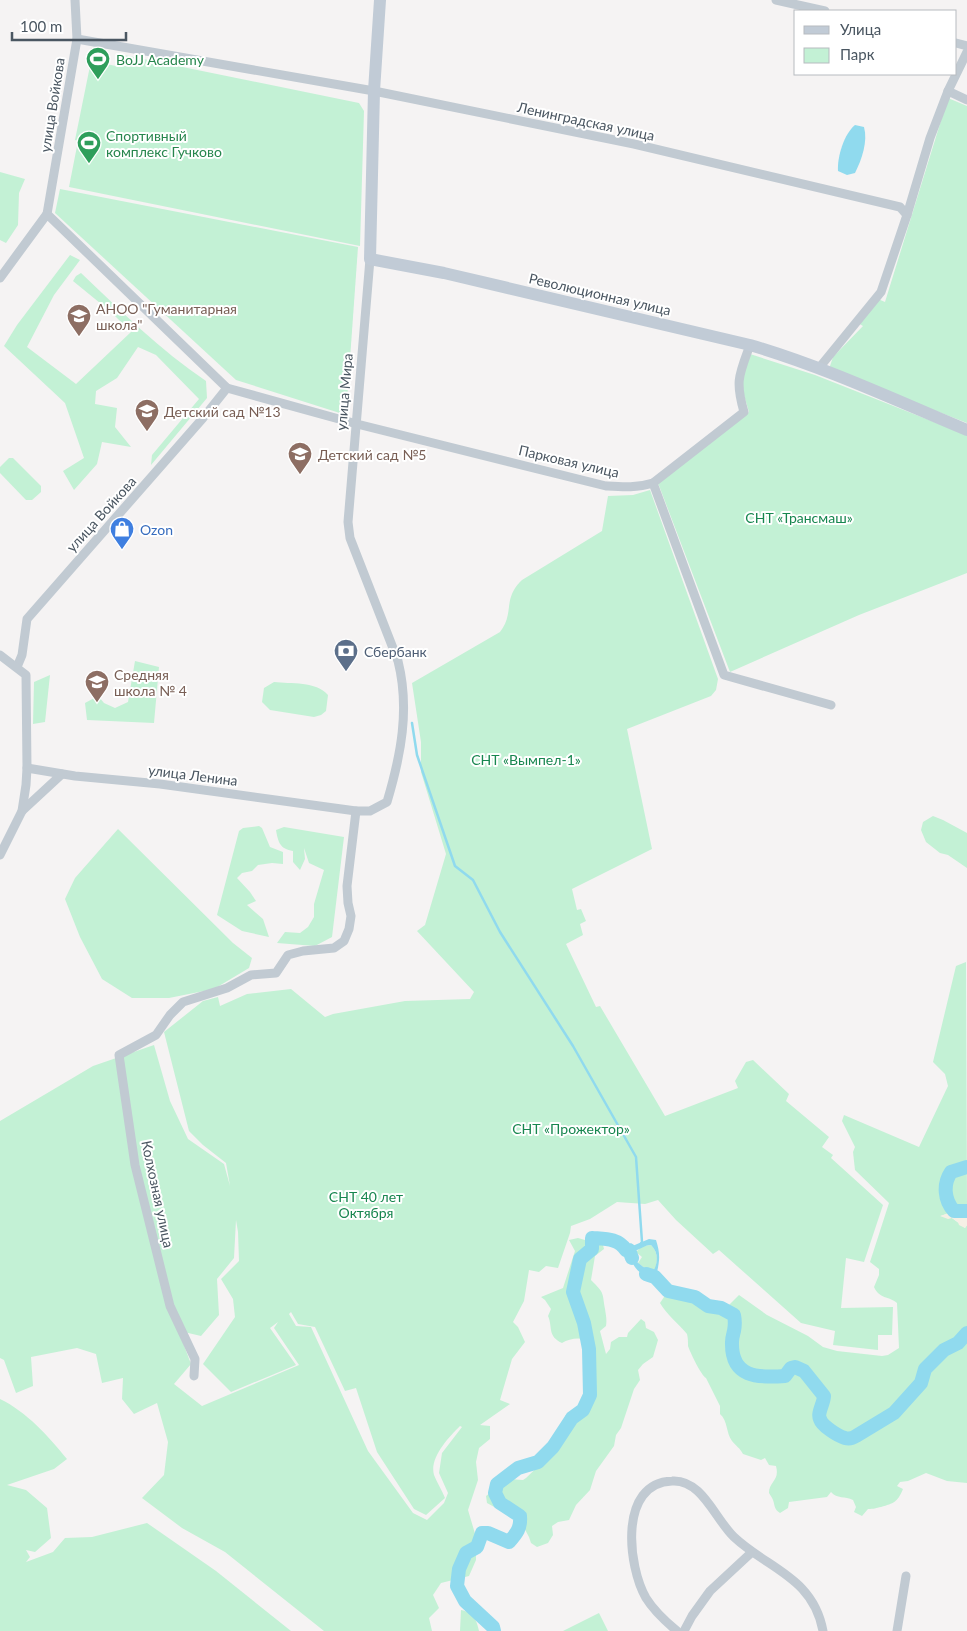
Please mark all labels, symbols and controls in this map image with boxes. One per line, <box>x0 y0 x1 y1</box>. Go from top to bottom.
scale bar <box>12 10 126 42</box>
legend <box>794 10 957 75</box>
text: 100 m <box>20 17 62 35</box>
text: Улица <box>840 20 881 38</box>
text: Парк <box>840 45 875 63</box>
sports icon: BoJJ Academy <box>85 46 111 80</box>
place label: BoJJ Academy <box>116 51 205 68</box>
street label: улица Войкова <box>36 56 68 154</box>
street label: Ленинградская улица <box>515 98 656 144</box>
place label: Спортивный комплекс Гучково <box>106 127 222 160</box>
sports icon: Спортивный комплекс Гучково <box>76 130 102 164</box>
street label: Революционная улица <box>527 269 673 319</box>
place label: АНОО "Гуманитарная школа" <box>96 300 237 333</box>
school or university icon: АНОО "Гуманитарная школа" <box>66 303 92 337</box>
street label: улица Мира <box>332 353 356 431</box>
school or university icon: Детский сад №13 <box>134 398 160 432</box>
place label: Детский сад №13 <box>164 403 281 420</box>
school or university icon: Детский сад №5 <box>287 441 313 475</box>
street label: Парковая улица <box>517 441 621 481</box>
place label: Детский сад №5 <box>318 446 427 463</box>
street label: улица Войкова <box>63 473 139 555</box>
park label: СНТ «Трансмаш» <box>745 509 853 526</box>
shop icon: Ozon <box>109 516 135 550</box>
place label: Ozon <box>140 521 173 538</box>
bank icon: Сбербанк <box>333 638 359 672</box>
place label: Сбербанк <box>364 643 428 660</box>
place label: Средняя школа № 4 <box>114 666 187 699</box>
school or university icon: Средняя школа № 4 <box>84 669 110 703</box>
park label: СНТ «Вымпел-1» <box>471 751 581 768</box>
street label: улица Ленина <box>147 761 239 789</box>
park label: СНТ «Прожектор» <box>512 1120 630 1137</box>
street label: Колхозная улица <box>138 1139 178 1249</box>
park label: СНТ 40 лет Октября <box>329 1188 403 1221</box>

